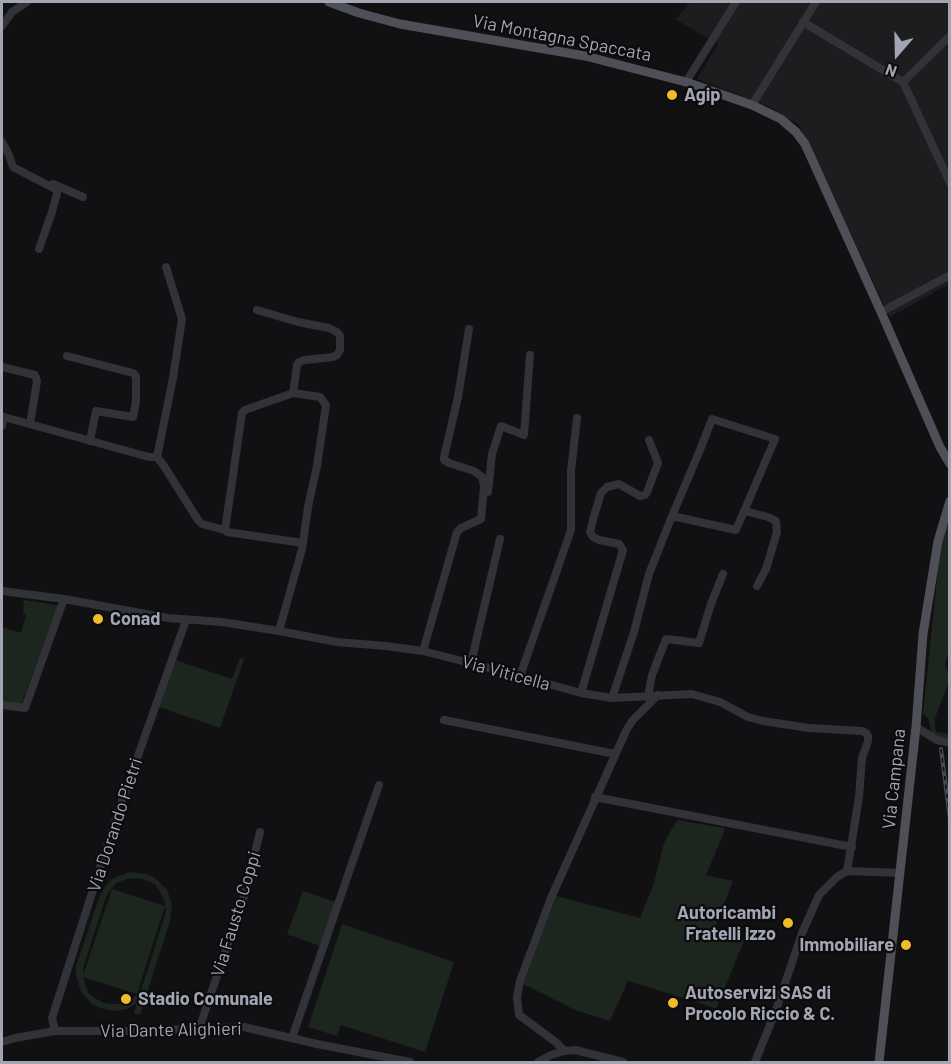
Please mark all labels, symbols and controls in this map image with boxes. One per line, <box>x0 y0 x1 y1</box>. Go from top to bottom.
street label: Via Montagna Spaccata <box>471 10 653 66</box>
north arrow <box>867 24 927 84</box>
text: N <box>882 61 899 82</box>
place label: Agip <box>684 84 721 106</box>
marker: Agip <box>665 88 679 102</box>
place label: Conad <box>110 608 160 630</box>
marker: Conad <box>91 612 105 626</box>
street label: Via Viticella <box>459 651 553 695</box>
street label: Via Campana <box>878 728 910 830</box>
street label: Via Dorando Pietri <box>83 755 147 895</box>
street label: Via Fausto Coppi <box>207 849 265 979</box>
place label: Autoricambi Fratelli Izzo <box>677 902 776 944</box>
marker: Autoricambi Fratelli Izzo <box>781 916 795 930</box>
place label: Immobiliare <box>799 934 894 956</box>
marker: Immobiliare <box>899 938 913 952</box>
place label: Autoservizi SAS di Procolo Riccio & C. <box>685 982 835 1024</box>
place label: Stadio Comunale <box>138 988 273 1010</box>
marker: Stadio Comunale <box>119 992 133 1006</box>
marker: Autoservizi SAS di Procolo Riccio & C. <box>666 996 680 1010</box>
street label: Via Dante Alighieri <box>100 1018 242 1042</box>

